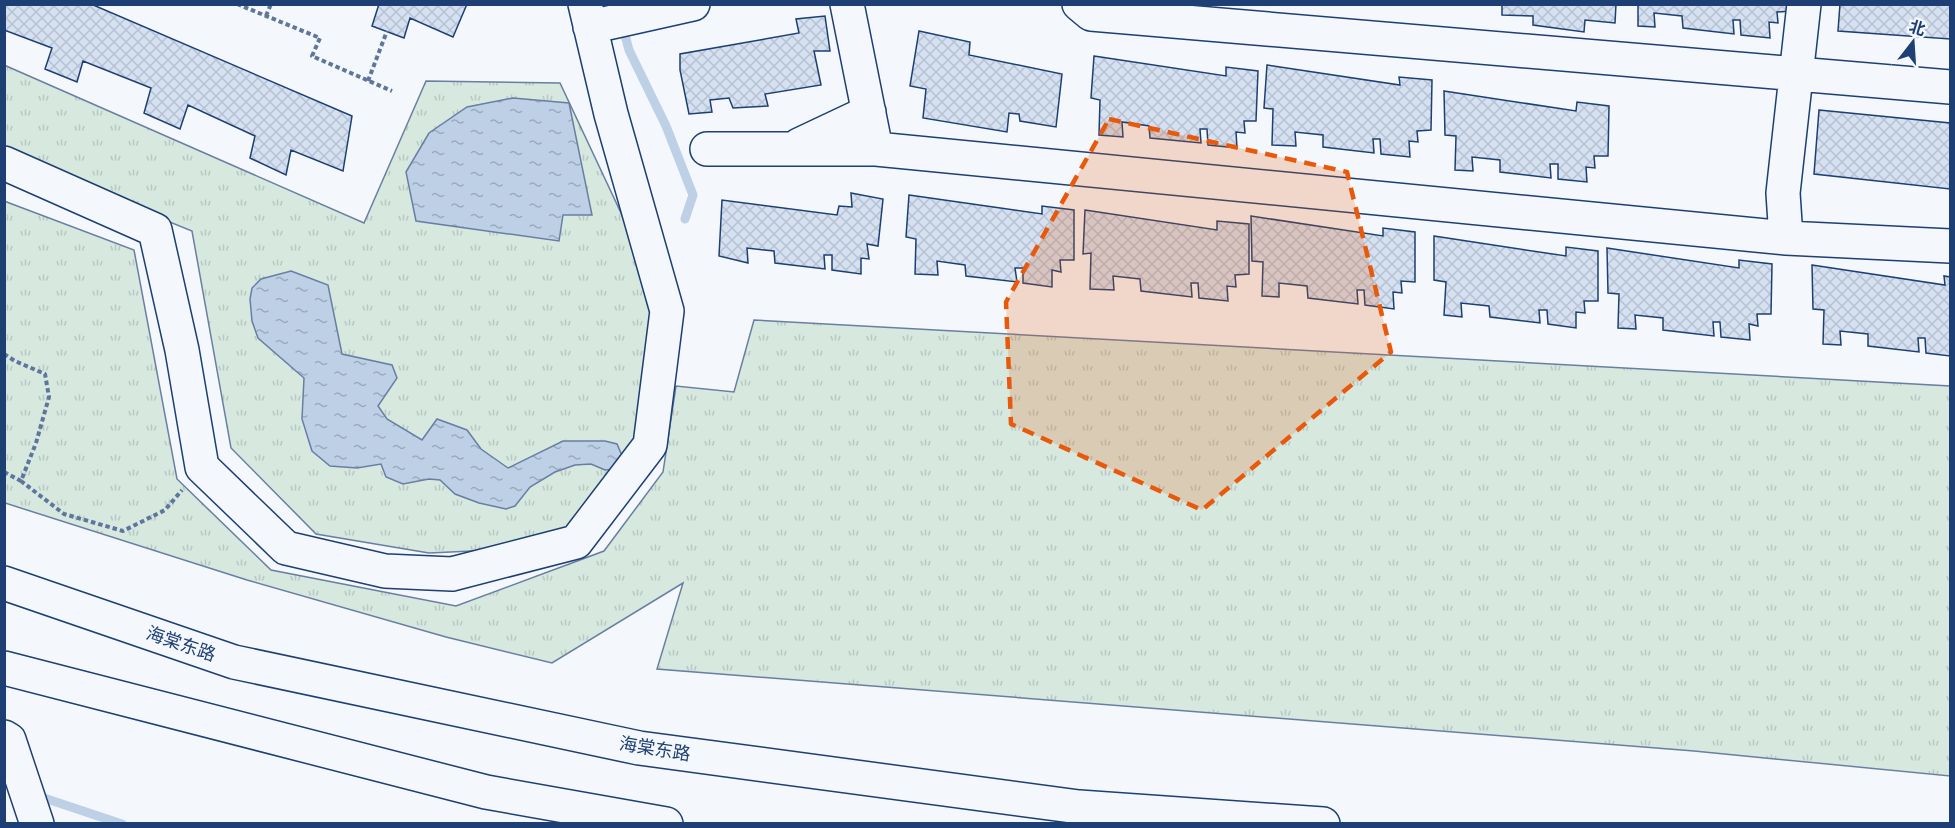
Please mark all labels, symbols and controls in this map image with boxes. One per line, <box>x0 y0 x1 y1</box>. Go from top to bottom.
north arrow <box>1883 12 1943 72</box>
text: 北 <box>1907 18 1927 39</box>
street label: 海棠东路 <box>144 623 218 665</box>
street label: 海棠东路 <box>618 733 692 765</box>

